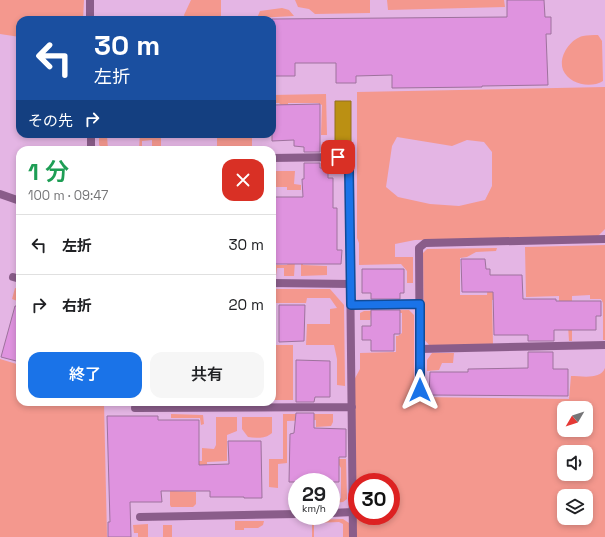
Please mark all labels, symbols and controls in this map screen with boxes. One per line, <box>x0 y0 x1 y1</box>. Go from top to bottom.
text: 30 m <box>94 27 160 63</box>
icon: left <box>28 32 80 84</box>
text: 左折 <box>94 65 130 88</box>
icon: right <box>81 108 103 130</box>
text: その先 <box>28 111 73 130</box>
pin <box>321 140 355 174</box>
icon: arrive <box>327 146 349 168</box>
text: 1 分 <box>28 156 69 187</box>
button: close <box>222 159 264 201</box>
text: 100 m · 09:47 <box>28 187 108 204</box>
icon: left <box>28 234 50 256</box>
text: 30 m <box>229 235 264 254</box>
text: 左折 <box>62 236 92 255</box>
icon: right <box>28 294 50 316</box>
text: 20 m <box>229 295 264 314</box>
text: 右折 <box>62 296 92 315</box>
button: 終了 <box>28 352 142 398</box>
button: 共有 <box>150 352 264 398</box>
position arrow <box>399 369 441 411</box>
north arrow <box>557 401 593 437</box>
map controls <box>557 401 593 525</box>
button: sound <box>557 445 593 481</box>
speed limit sign: 30 <box>348 473 400 525</box>
text: 29 <box>302 481 326 507</box>
button: layers <box>557 489 593 525</box>
text: km/h <box>302 502 326 515</box>

